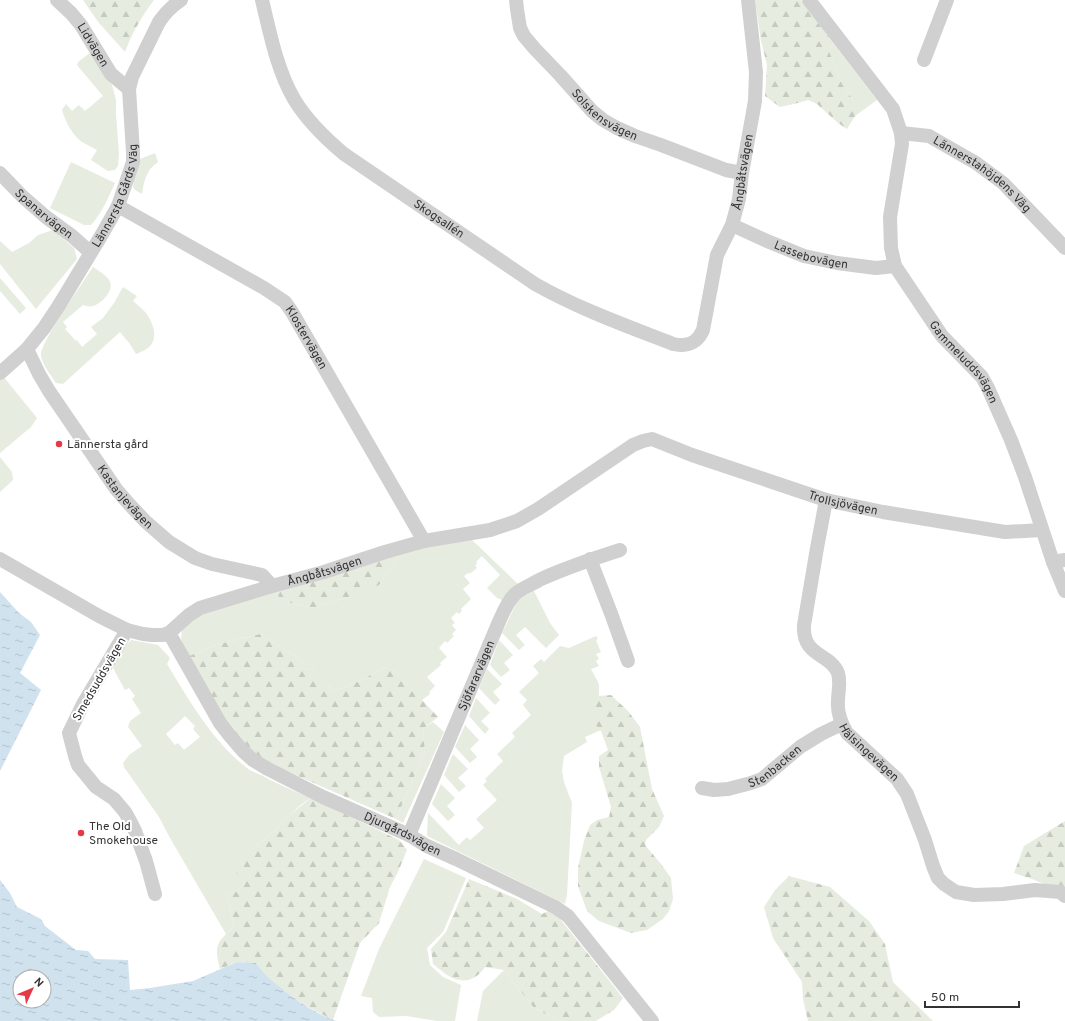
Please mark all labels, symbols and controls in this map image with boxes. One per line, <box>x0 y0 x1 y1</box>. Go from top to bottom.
street label: Lidvägen <box>73 20 112 70</box>
street label: Solskensvägen <box>567 86 640 145</box>
street label: Ångbåtsvägen <box>729 133 758 212</box>
street label: Lännerstahöjdens Väg <box>930 133 1034 216</box>
street label: Lännersta Gårds Väg <box>89 143 142 251</box>
street label: Spanarvägen <box>10 186 76 243</box>
street label: Skogsallén <box>410 196 467 242</box>
street label: Lassebovägen <box>771 238 849 273</box>
street label: Klostervägen <box>281 303 330 373</box>
street label: Gammeluddsvägen <box>925 318 1001 406</box>
place label: Lännersta gård <box>67 437 148 453</box>
marker: Lännersta gård <box>54 439 64 449</box>
street label: Kastanjevägen <box>93 462 156 533</box>
street label: Trollsjövägen <box>806 488 879 520</box>
street label: Ångbåtsvägen <box>285 553 364 591</box>
street label: Smedsuddsvägen <box>69 635 130 724</box>
street label: Sjöfararvägen <box>455 638 499 714</box>
street label: Hälsingevägen <box>834 721 902 786</box>
street label: Stenbacken <box>746 742 805 792</box>
street label: Djurgårdsvägen <box>361 809 443 860</box>
place label: The Old Smokehouse <box>89 819 158 849</box>
marker: The Old Smokehouse <box>76 828 86 838</box>
north arrow <box>12 969 52 1009</box>
text: N <box>31 975 46 990</box>
scale bar <box>925 983 1019 1009</box>
text: 50 m <box>931 990 959 1006</box>

